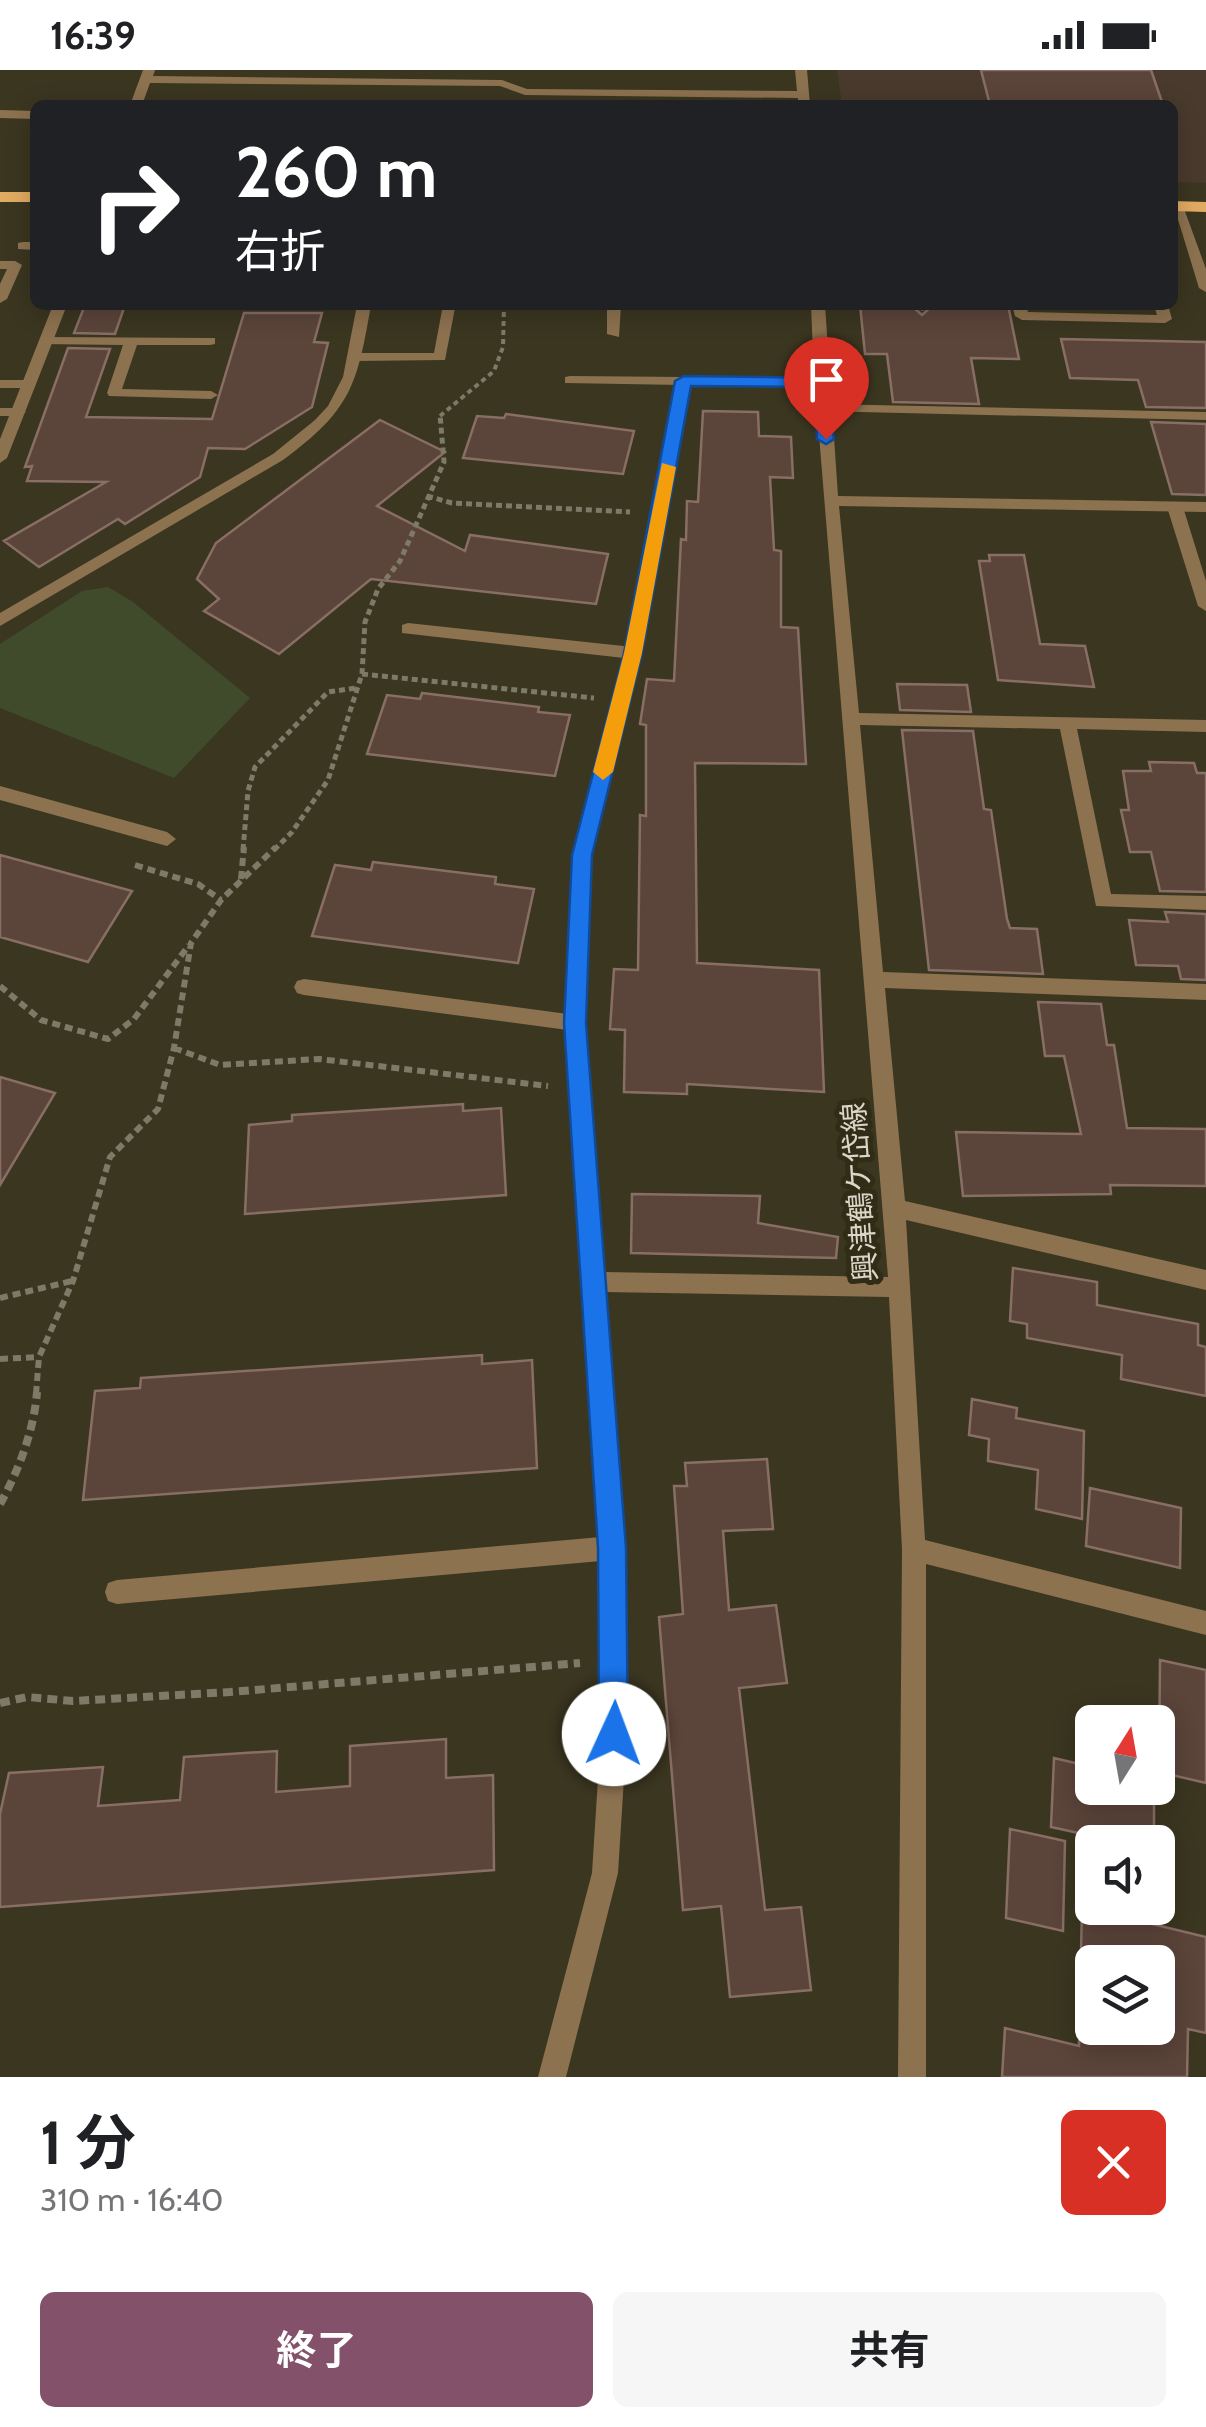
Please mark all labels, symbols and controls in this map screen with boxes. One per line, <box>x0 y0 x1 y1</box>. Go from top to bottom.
text: 16:39 <box>50 12 136 59</box>
text: 260 m <box>235 129 437 215</box>
icon: right <box>70 140 200 270</box>
text: 右折 <box>235 224 325 278</box>
pin <box>784 337 869 440</box>
icon: arrive <box>799 352 854 407</box>
street label: 興津鶴ケ岱線 <box>835 1101 884 1283</box>
position arrow <box>562 1682 666 1786</box>
north arrow <box>1075 1705 1175 1805</box>
map controls <box>1075 1705 1175 2045</box>
button: sound <box>1075 1825 1175 1925</box>
button: layers <box>1075 1945 1175 2045</box>
text: 1 分 <box>40 2106 136 2179</box>
button: close <box>1061 2110 1166 2215</box>
text: 310 m · 16:40 <box>40 2180 223 2219</box>
button: 終了 <box>40 2292 593 2407</box>
button: 共有 <box>613 2292 1166 2407</box>

